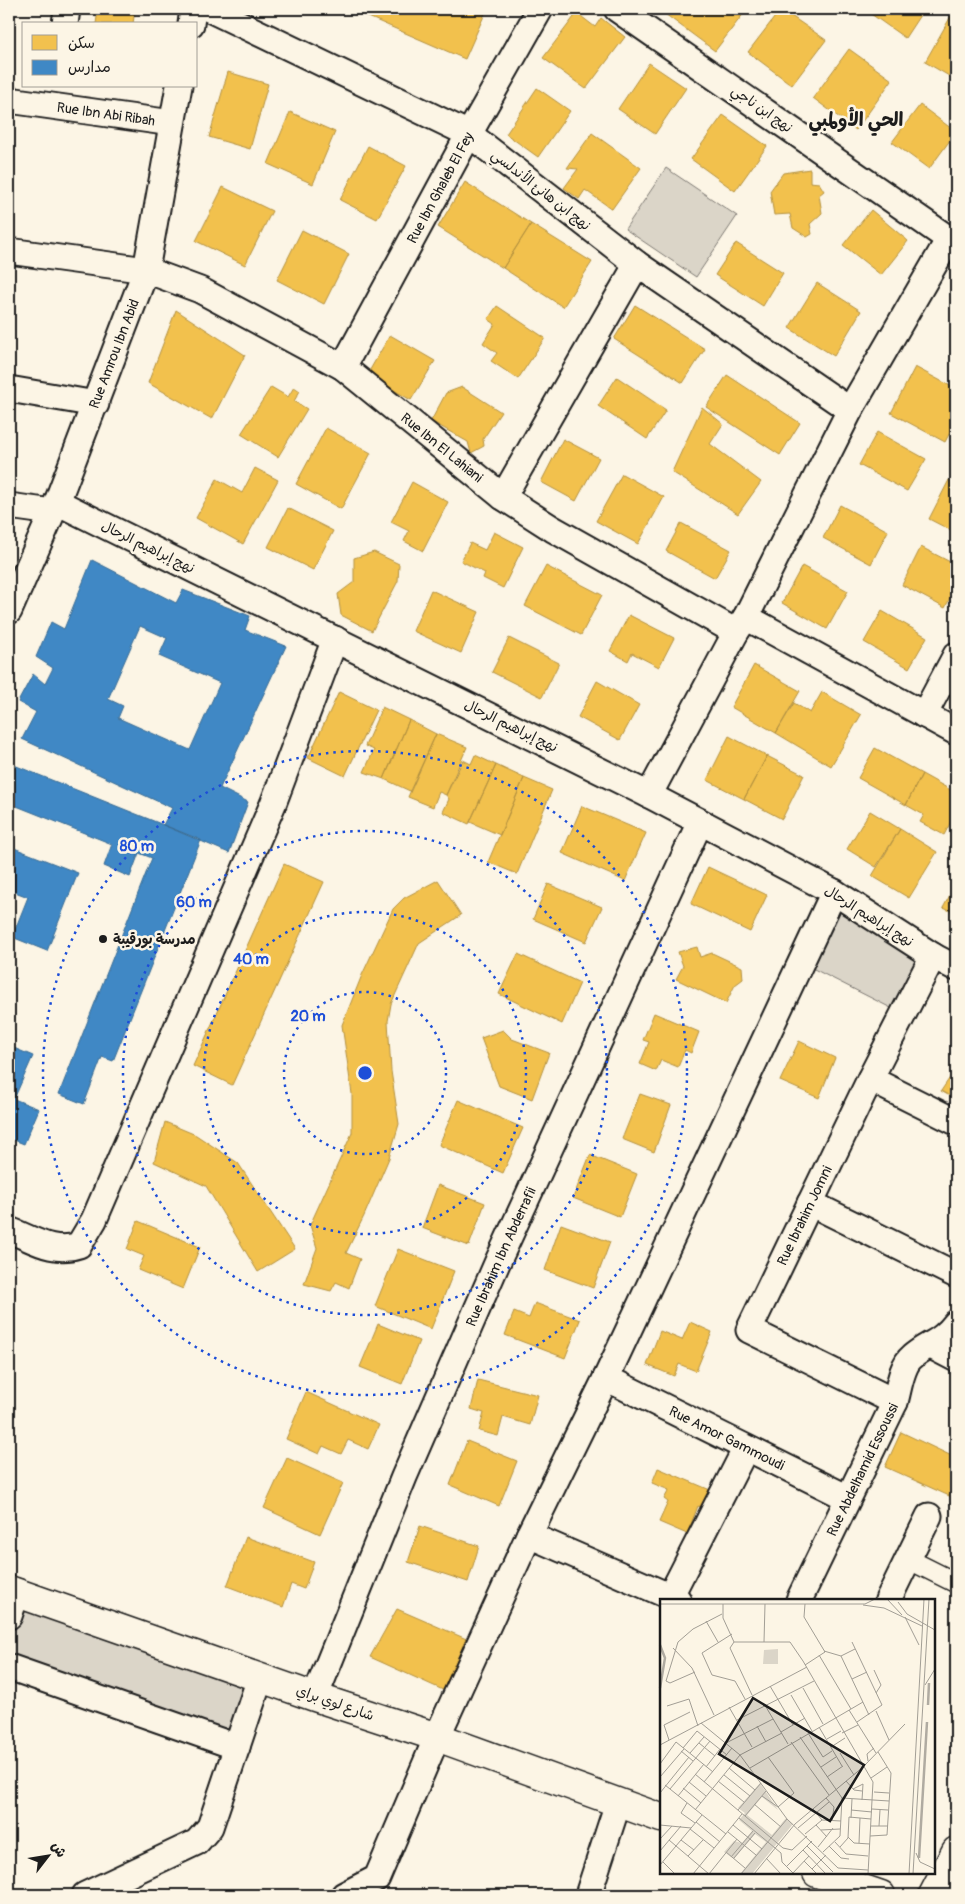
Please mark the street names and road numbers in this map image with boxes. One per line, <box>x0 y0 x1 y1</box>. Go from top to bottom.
street label: نهج ابن ناجي <box>726 82 796 140</box>
street label: Rue Ibn Abi Ribah <box>56 98 156 129</box>
street label: Rue Ibn Ghaleb El Fey <box>403 129 477 246</box>
street label: نهج ابن هانئ الأندلسي <box>485 145 595 237</box>
street label: Rue Amrou Ibn Abid <box>85 296 143 411</box>
street label: Rue Ibn El Lahiani <box>398 409 487 486</box>
street label: نهج إبراهيم الرحال <box>98 517 198 579</box>
street label: نهج إبراهيم الرحال <box>461 696 561 758</box>
street label: نهج إبراهيم الرحال <box>820 882 917 952</box>
street label: Rue Ibrahim Jomni <box>773 1162 836 1268</box>
street label: Rue Ibrahim Ibn Abderrafii <box>462 1184 540 1329</box>
street label: Rue Abdelhamid Essoussi <box>823 1400 902 1539</box>
street label: Rue Amor Gammoudi <box>666 1402 788 1474</box>
street label: شارع لوي براي <box>293 1682 376 1726</box>

